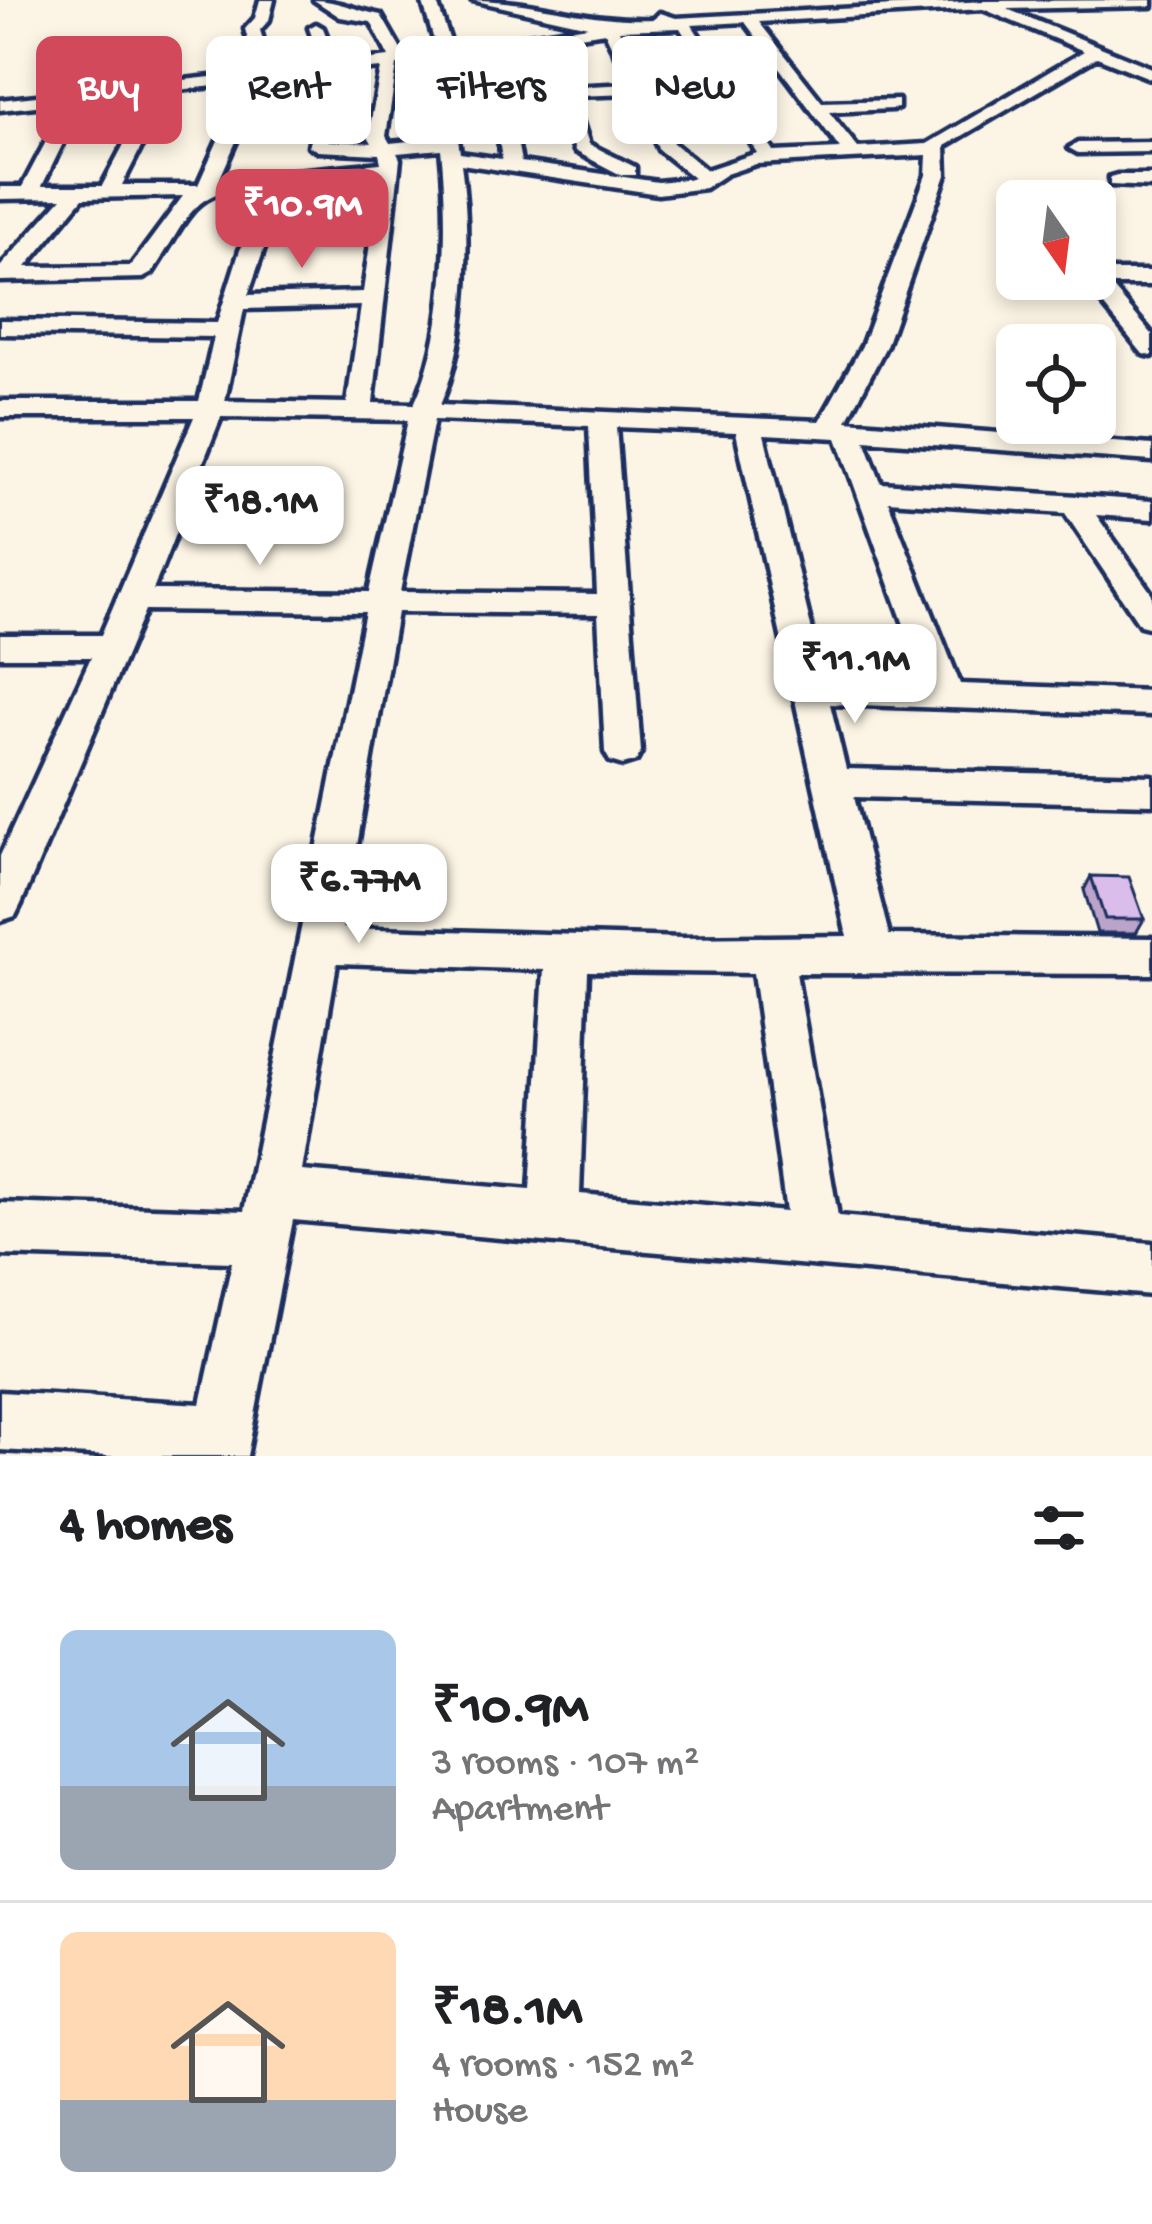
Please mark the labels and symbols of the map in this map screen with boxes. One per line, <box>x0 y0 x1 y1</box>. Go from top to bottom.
pin: ₹10.9M <box>204 169 400 271</box>
north arrow <box>996 180 1116 300</box>
pin: ₹18.1M <box>162 466 358 568</box>
pin: ₹11.1M <box>757 624 953 726</box>
pin: ₹6.77M <box>261 844 457 946</box>

